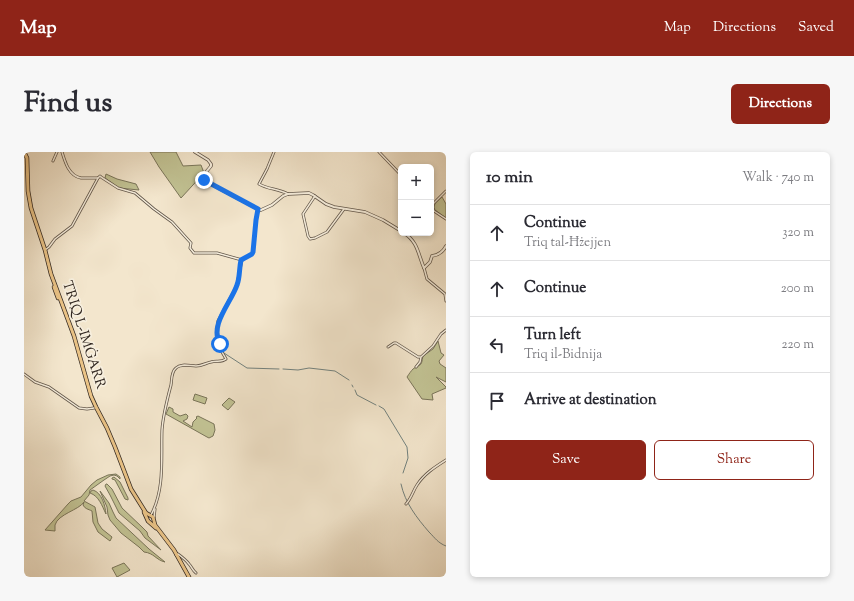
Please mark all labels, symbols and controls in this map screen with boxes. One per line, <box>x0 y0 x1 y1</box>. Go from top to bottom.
text: Map <box>20 15 57 42</box>
text: Map <box>664 18 691 38</box>
text: Directions <box>713 18 776 38</box>
text: Saved <box>798 18 834 38</box>
text: Find us <box>24 84 112 124</box>
button: Directions <box>731 84 830 124</box>
map controls <box>398 164 434 236</box>
button: + <box>398 164 434 200</box>
text: 10 min <box>486 166 533 190</box>
text: Walk · 740 m <box>742 169 814 187</box>
route end <box>195 171 213 189</box>
button: − <box>398 200 434 236</box>
text: Continue <box>524 213 586 234</box>
icon: ahead <box>486 222 508 244</box>
text: 320 m <box>782 224 814 242</box>
text: Triq tal-Ħżejjen <box>524 234 611 252</box>
street label: TRIQ L-IMĠARR <box>56 278 110 392</box>
icon: ahead <box>486 278 508 300</box>
text: Continue <box>524 278 586 299</box>
text: 200 m <box>781 280 814 298</box>
text: Turn left <box>524 325 581 346</box>
icon: left <box>486 334 508 356</box>
route start <box>211 335 229 353</box>
text: 220 m <box>781 336 814 354</box>
text: Triq il-Bidnija <box>524 346 602 364</box>
icon: arrive <box>486 390 508 412</box>
text: Arrive at destination <box>524 390 657 411</box>
button: Save <box>486 440 646 480</box>
button: Share <box>654 440 814 480</box>

